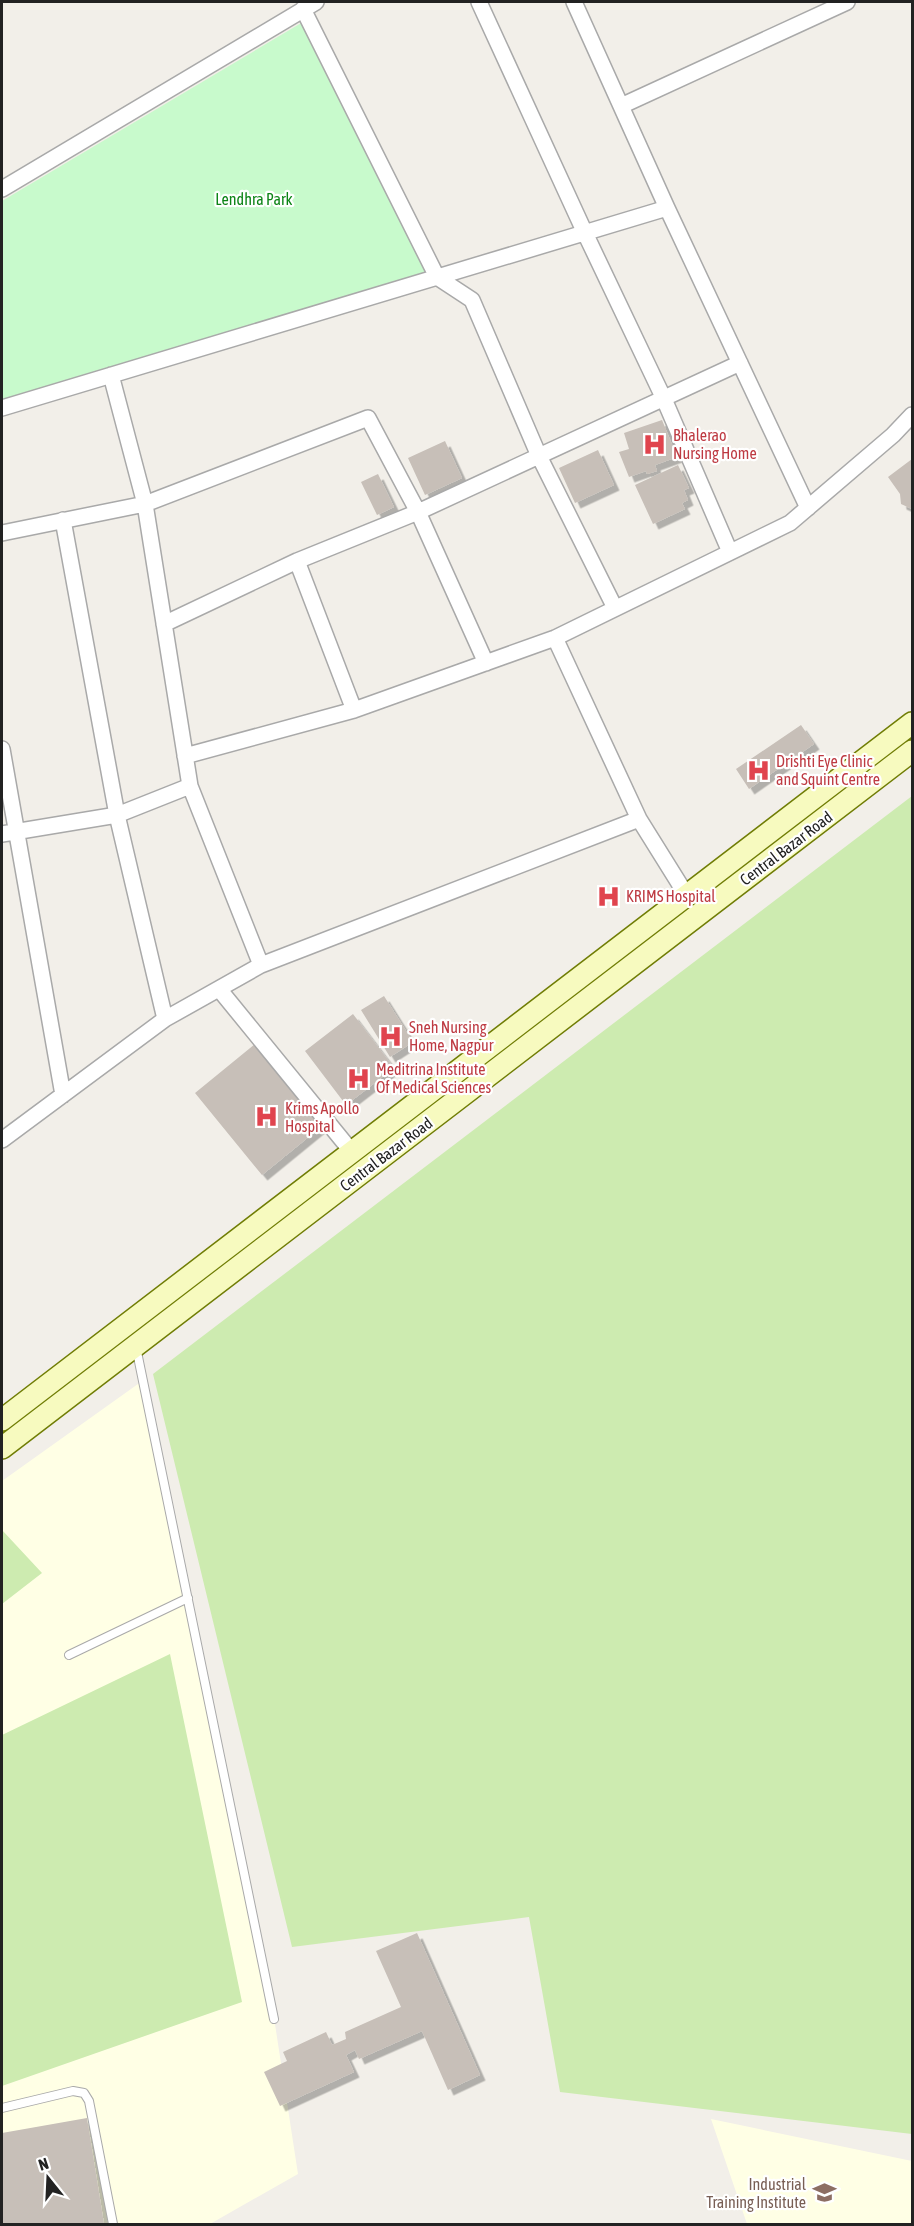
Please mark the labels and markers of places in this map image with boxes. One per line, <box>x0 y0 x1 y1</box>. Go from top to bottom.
place label: Bhalerao Nursing Home <box>673 426 757 463</box>
hospital icon: Bhalerao Nursing Home <box>642 431 668 457</box>
place label: Drishti Eye Clinic and Squint Centre <box>776 752 880 789</box>
hospital icon: Drishti Eye Clinic and Squint Centre <box>745 757 771 783</box>
hospital icon: KRIMS Hospital <box>595 883 621 909</box>
place label: KRIMS Hospital <box>626 887 716 906</box>
place label: Sneh Nursing Home, Nagpur <box>409 1018 494 1055</box>
hospital icon: Sneh Nursing Home, Nagpur <box>378 1023 404 1049</box>
place label: Meditrina Institute Of Medical Sciences <box>376 1060 491 1096</box>
hospital icon: Meditrina Institute Of Medical Sciences <box>345 1065 371 1091</box>
place label: Krims Apollo Hospital <box>285 1099 359 1136</box>
hospital icon: Krims Apollo Hospital <box>254 1104 280 1130</box>
place label: Industrial Training Institute <box>706 2175 807 2212</box>
school or university icon: Industrial Training Institute <box>811 2180 837 2206</box>

